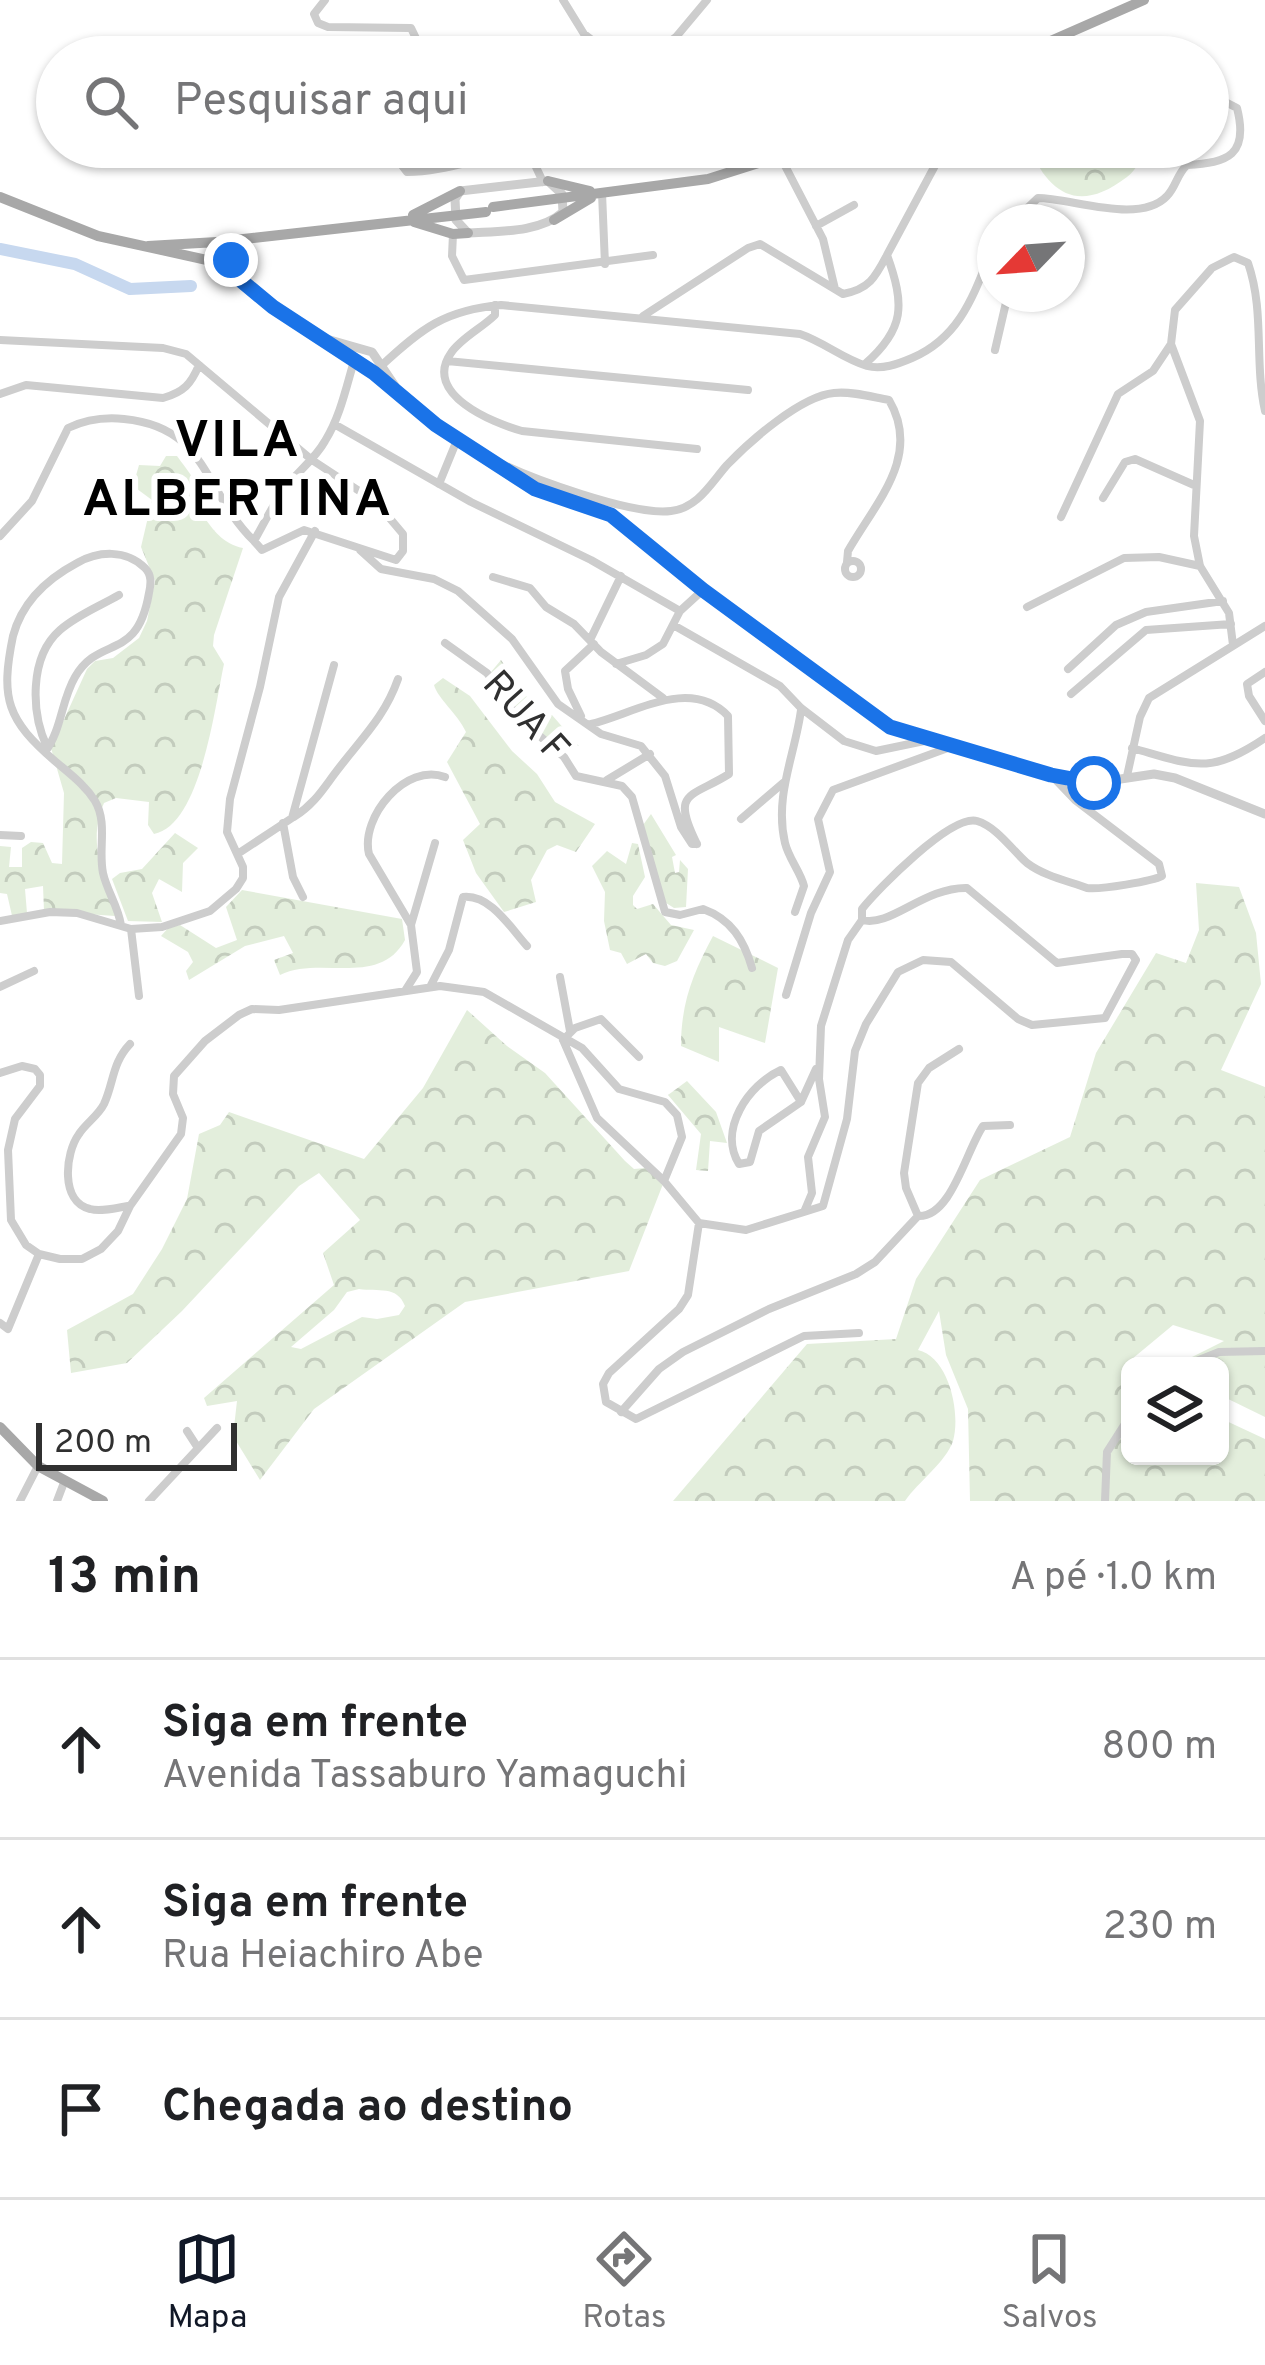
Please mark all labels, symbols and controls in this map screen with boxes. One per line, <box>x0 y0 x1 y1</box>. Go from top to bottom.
search box <box>36 36 1229 168</box>
icon: search <box>78 69 144 135</box>
text: Pesquisar aqui <box>174 74 468 131</box>
north arrow <box>977 204 1085 312</box>
route end <box>204 233 258 287</box>
district label: VILA ALBERTINA <box>82 411 394 535</box>
street label: RUA F <box>470 662 578 774</box>
route start <box>1067 756 1121 810</box>
map controls <box>1121 1357 1229 1465</box>
button: layers <box>1121 1357 1229 1465</box>
scale bar <box>36 1417 237 1470</box>
text: 200 m <box>54 1423 152 1465</box>
text: 13 min <box>48 1547 201 1612</box>
text: A pé · 1.0 km <box>1010 1555 1217 1604</box>
text: Siga em frente <box>162 1696 468 1753</box>
icon: ahead <box>48 1716 114 1782</box>
text: 800 m <box>1102 1724 1217 1773</box>
text: Avenida Tassaburo Yamaguchi <box>162 1753 687 1802</box>
text: Siga em frente <box>162 1876 468 1933</box>
icon: ahead <box>48 1896 114 1962</box>
text: 230 m <box>1103 1904 1217 1953</box>
text: Rua Heiachiro Abe <box>162 1933 484 1982</box>
icon: arrive <box>48 2076 114 2142</box>
text: Chegada ao destino <box>162 2080 573 2137</box>
tab: Mapa <box>167 2226 247 2340</box>
tab: Rotas <box>582 2226 666 2340</box>
tab: Salvos <box>1001 2226 1097 2340</box>

